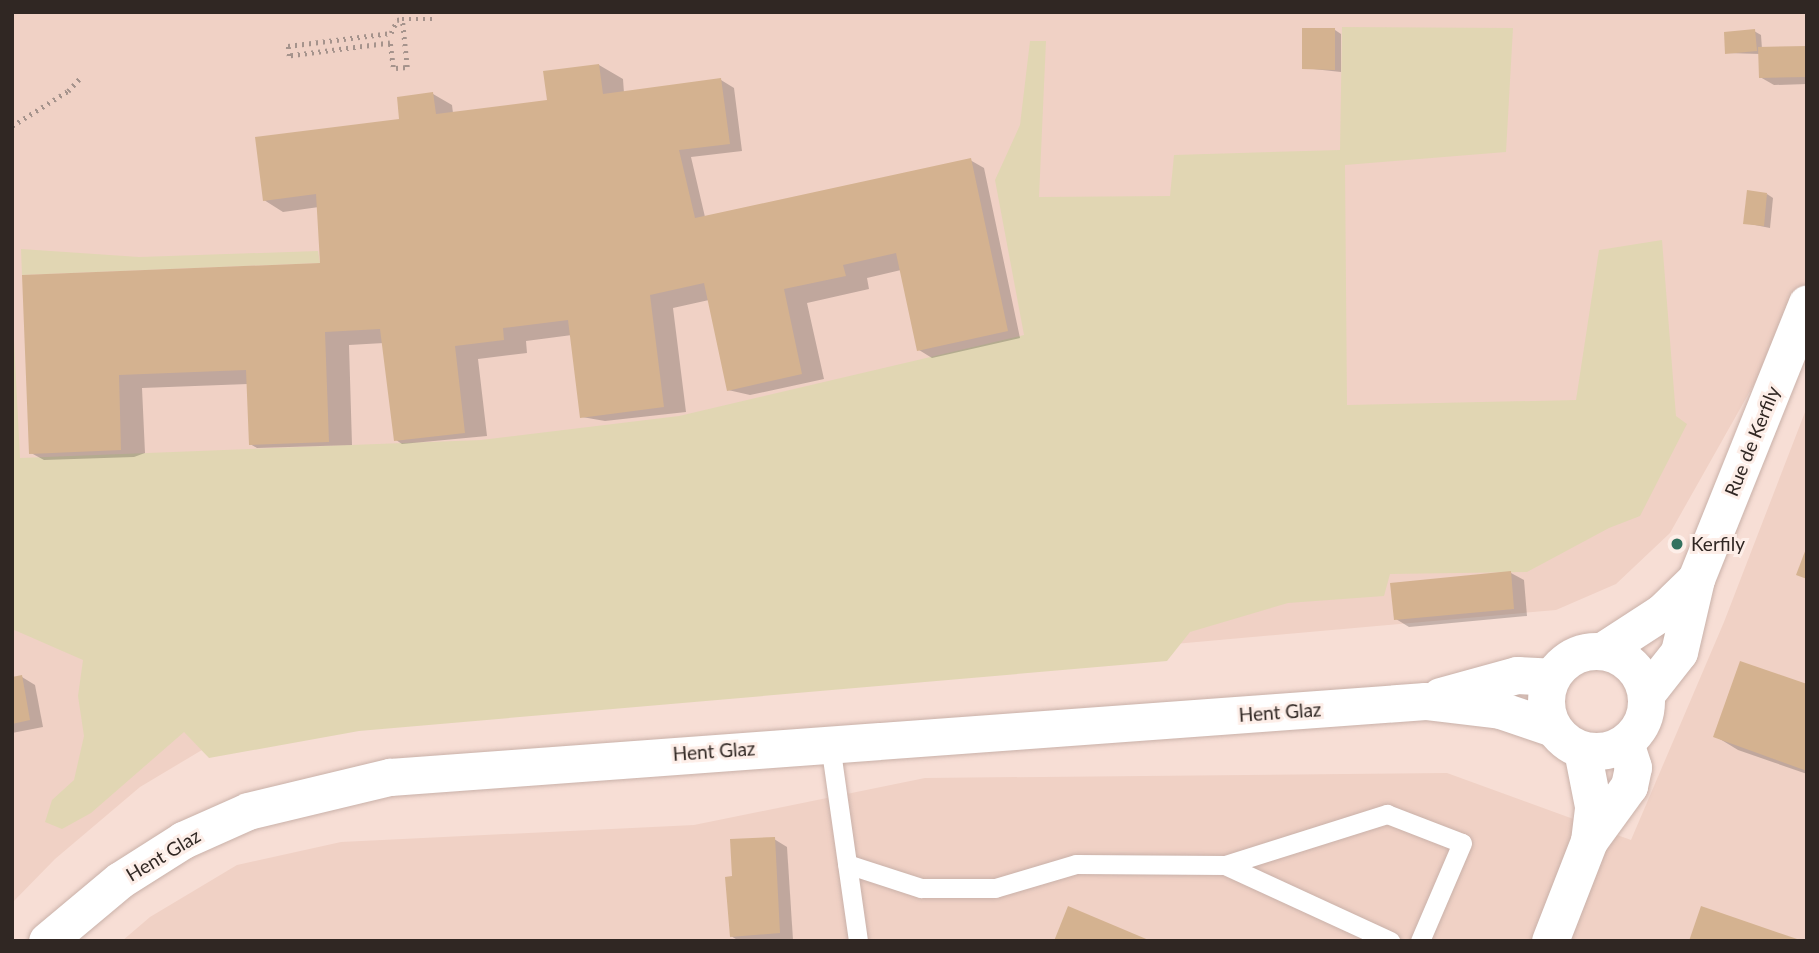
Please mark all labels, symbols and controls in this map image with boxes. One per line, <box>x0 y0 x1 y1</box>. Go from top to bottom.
street label: Rue de Kerfily <box>1720 383 1784 499</box>
place label: Kerfily <box>1691 533 1745 555</box>
marker: Kerfily <box>1669 536 1685 552</box>
street label: Hent Glaz <box>1238 698 1322 726</box>
street label: Hent Glaz <box>672 737 756 765</box>
street label: Hent Glaz <box>122 824 204 886</box>

